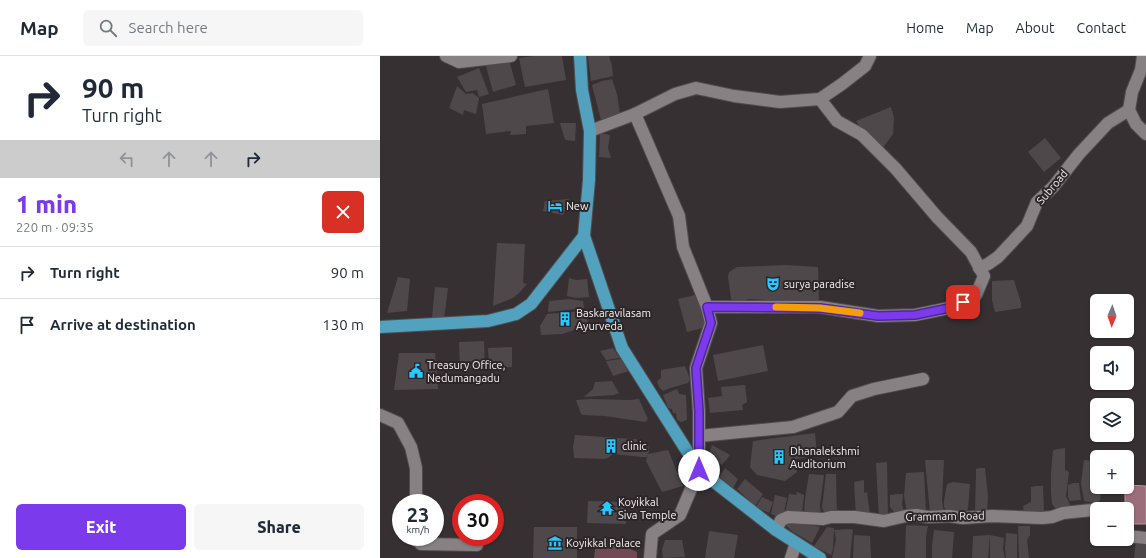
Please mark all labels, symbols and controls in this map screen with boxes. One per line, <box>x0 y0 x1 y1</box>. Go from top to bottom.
search box <box>83 10 363 46</box>
text: Map <box>20 17 59 39</box>
icon: search <box>97 17 119 39</box>
text: Search here <box>129 19 208 36</box>
text: Home <box>906 20 944 36</box>
text: Map <box>966 20 994 36</box>
text: About <box>1016 20 1055 36</box>
text: Contact <box>1077 20 1126 36</box>
icon: right <box>16 72 68 124</box>
text: 90 m <box>82 72 144 103</box>
text: Turn right <box>82 105 162 125</box>
icon: left <box>116 148 138 170</box>
icon: ahead <box>158 148 180 170</box>
icon: ahead <box>200 148 222 170</box>
icon: right <box>242 148 264 170</box>
street label: Subroad <box>1034 167 1070 207</box>
text: 1 min <box>16 191 77 218</box>
button: close <box>322 191 364 233</box>
hotel icon: New <box>547 198 563 214</box>
place label: New <box>566 200 589 212</box>
text: 220 m · 09:35 <box>16 220 94 234</box>
icon: right <box>16 262 38 284</box>
text: Turn right <box>50 264 120 281</box>
text: 90 m <box>331 264 364 281</box>
theatre icon: surya paradise <box>765 276 781 292</box>
place label: surya paradise <box>784 278 855 290</box>
pin <box>946 285 980 319</box>
icon: arrive <box>952 291 974 313</box>
north arrow <box>1090 294 1134 338</box>
map controls <box>1090 294 1134 546</box>
place label: Baskaravilasam Ayurveda <box>576 307 651 332</box>
building icon: Baskaravilasam Ayurveda <box>557 311 573 327</box>
icon: arrive <box>16 314 38 336</box>
text: Arrive at destination <box>50 316 196 333</box>
text: 130 m <box>322 316 364 333</box>
button: sound <box>1090 346 1134 390</box>
place label: Treasury Office, Nedumangadu <box>427 359 505 384</box>
public building icon: Treasury Office, Nedumangadu <box>408 363 424 379</box>
button: layers <box>1090 398 1134 442</box>
building icon: clinic <box>603 438 619 454</box>
place label: clinic <box>622 440 647 452</box>
place label: Dhanalekshmi Auditorium <box>790 445 859 470</box>
position arrow <box>678 449 720 491</box>
building icon: Dhanalekshmi Auditorium <box>771 449 787 465</box>
button: + <box>1090 450 1134 494</box>
speed limit sign: 30 <box>452 494 504 546</box>
place label: Koyikkal Siva Temple <box>618 496 677 521</box>
temple icon: Koyikkal Siva Temple <box>599 500 615 516</box>
button: − <box>1090 502 1134 546</box>
text: 23 <box>407 503 429 526</box>
button: Exit <box>16 504 186 550</box>
button: Share <box>194 504 364 550</box>
street label: Grammam Road <box>905 509 985 523</box>
text: km/h <box>406 524 430 535</box>
museum icon: Koyikkal Palace <box>547 535 563 551</box>
place label: Koyikkal Palace <box>566 537 641 549</box>

